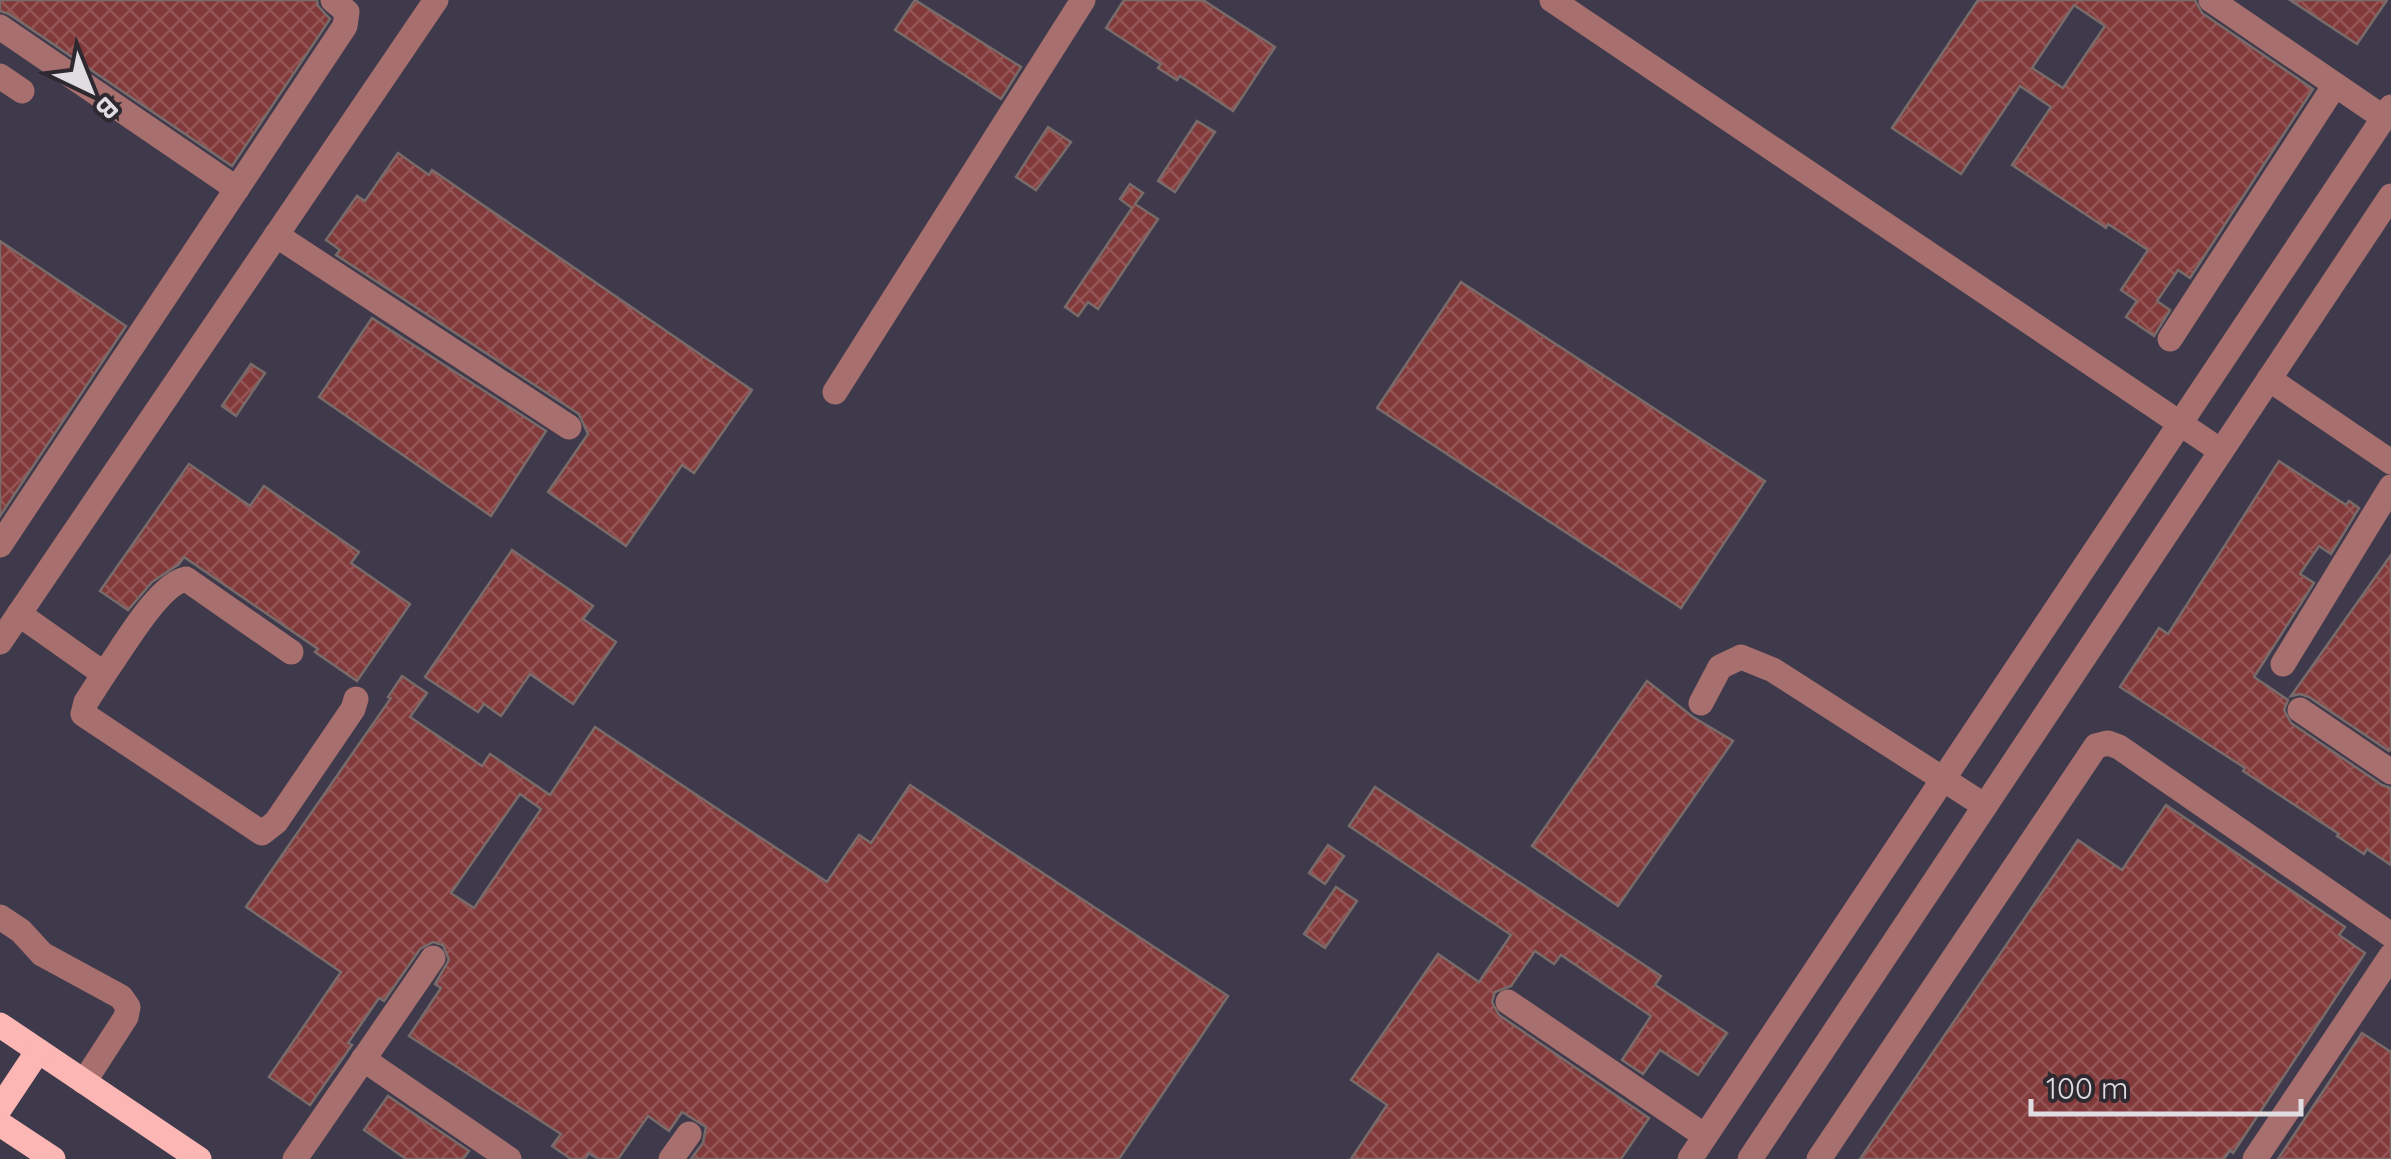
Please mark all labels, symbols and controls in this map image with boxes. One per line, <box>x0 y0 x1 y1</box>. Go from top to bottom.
north arrow <box>40 40 140 140</box>
text: B <box>89 90 126 128</box>
scale bar <box>2031 1054 2301 1116</box>
text: 100 m <box>2046 1069 2128 1107</box>

